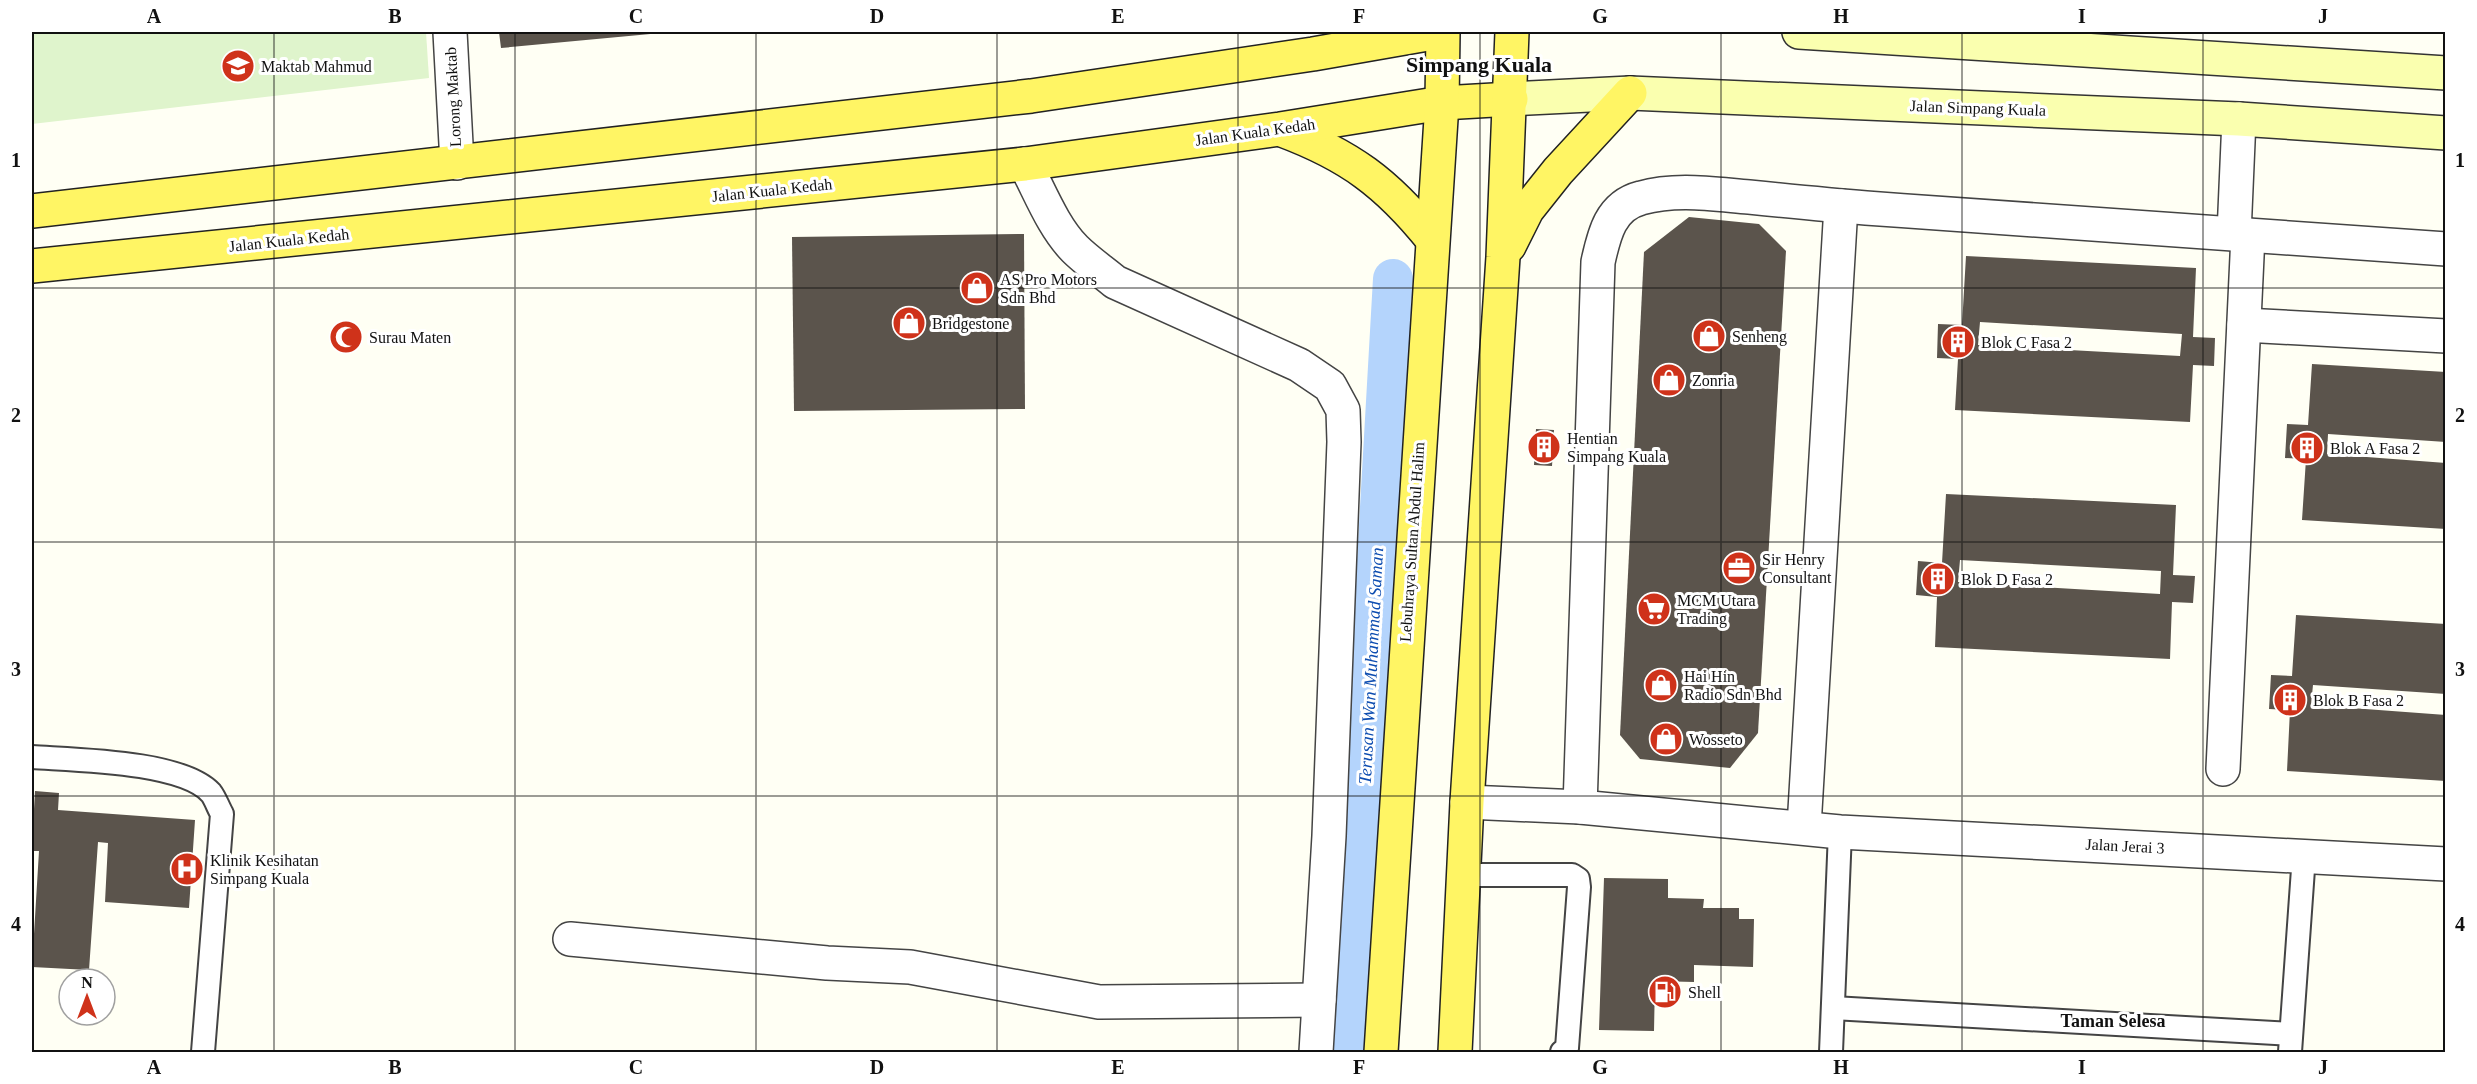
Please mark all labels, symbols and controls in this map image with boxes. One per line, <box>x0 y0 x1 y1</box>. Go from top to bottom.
text: A <box>147 5 162 27</box>
text: B <box>388 5 402 27</box>
text: C <box>629 5 643 27</box>
text: D <box>870 5 884 27</box>
text: E <box>1111 5 1125 27</box>
text: F <box>1353 5 1365 27</box>
text: G <box>1592 5 1608 27</box>
text: H <box>1833 5 1849 27</box>
text: I <box>2078 5 2086 27</box>
text: J <box>2318 5 2328 27</box>
street label: Lorong Maktab <box>442 47 465 147</box>
school or university icon: Maktab Mahmud <box>220 48 256 84</box>
district label: Simpang Kuala <box>1406 52 1552 77</box>
place label: Maktab Mahmud <box>261 58 372 75</box>
street label: Jalan Simpang Kuala <box>1910 97 2046 120</box>
street label: Jalan Kuala Kedah <box>1194 115 1316 149</box>
text: 1 <box>11 149 21 171</box>
text: 1 <box>2455 149 2465 171</box>
street label: Jalan Kuala Kedah <box>711 175 833 205</box>
street label: Jalan Kuala Kedah <box>228 225 350 255</box>
shop icon: AS Pro Motors Sdn Bhd <box>959 270 995 306</box>
place label: AS Pro Motors Sdn Bhd <box>1000 271 1097 306</box>
shop icon: Bridgestone <box>891 305 927 341</box>
place label: Bridgestone <box>932 315 1009 333</box>
shop icon: Senheng <box>1691 318 1727 354</box>
mosque icon: Surau Maten <box>328 319 364 355</box>
building icon: Blok C Fasa 2 <box>1940 324 1976 360</box>
place label: Senheng <box>1732 328 1787 346</box>
place label: Surau Maten <box>369 329 451 346</box>
place label: Blok C Fasa 2 <box>1981 334 2072 351</box>
shop icon: Zonria <box>1651 362 1687 398</box>
place label: Zonria <box>1692 372 1735 389</box>
text: 2 <box>11 404 21 426</box>
text: 2 <box>2455 404 2465 426</box>
building icon: Hentian Simpang Kuala <box>1526 429 1562 465</box>
place label: Hentian Simpang Kuala <box>1567 430 1666 466</box>
building icon: Blok A Fasa 2 <box>2289 430 2325 466</box>
place label: Blok A Fasa 2 <box>2330 440 2420 457</box>
street label: Lebuhraya Sultan Abdul Halim <box>1397 441 1429 643</box>
water label: Terusan Wan Muhammad Saman <box>1355 547 1387 785</box>
office icon: Sir Henry Consultant <box>1721 550 1757 586</box>
place label: Sir Henry Consultant <box>1762 551 1832 586</box>
building icon: Blok D Fasa 2 <box>1920 561 1956 597</box>
place label: Blok D Fasa 2 <box>1961 571 2053 588</box>
supermarket icon: MCM Utara Trading <box>1636 591 1672 627</box>
place label: MCM Utara Trading <box>1677 592 1756 628</box>
text: 3 <box>11 658 21 680</box>
text: 3 <box>2455 658 2465 680</box>
shop icon: Hai Hin Radio Sdn Bhd <box>1643 667 1679 703</box>
place label: Hai Hin Radio Sdn Bhd <box>1684 668 1782 703</box>
building icon: Blok B Fasa 2 <box>2272 682 2308 718</box>
place label: Blok B Fasa 2 <box>2313 692 2404 709</box>
shop icon: Wosseto <box>1648 721 1684 757</box>
place label: Wosseto <box>1689 731 1743 748</box>
street label: Jalan Jerai 3 <box>2085 835 2165 857</box>
hospital icon: Klinik Kesihatan Simpang Kuala <box>169 851 205 887</box>
place label: Klinik Kesihatan Simpang Kuala <box>210 852 319 888</box>
text: 4 <box>11 913 21 935</box>
text: 4 <box>2455 913 2465 935</box>
north arrow <box>57 967 117 1027</box>
text: N <box>81 974 93 991</box>
fuel station icon: Shell <box>1647 974 1683 1010</box>
place label: Shell <box>1688 984 1721 1001</box>
district label: Taman Selesa <box>2061 1011 2165 1031</box>
text: A <box>147 1056 162 1078</box>
text: B <box>388 1056 402 1078</box>
text: C <box>629 1056 643 1078</box>
text: D <box>870 1056 884 1078</box>
text: E <box>1111 1056 1125 1078</box>
text: F <box>1353 1056 1365 1078</box>
text: G <box>1592 1056 1608 1078</box>
text: H <box>1833 1056 1849 1078</box>
text: I <box>2078 1056 2086 1078</box>
text: J <box>2318 1056 2328 1078</box>

